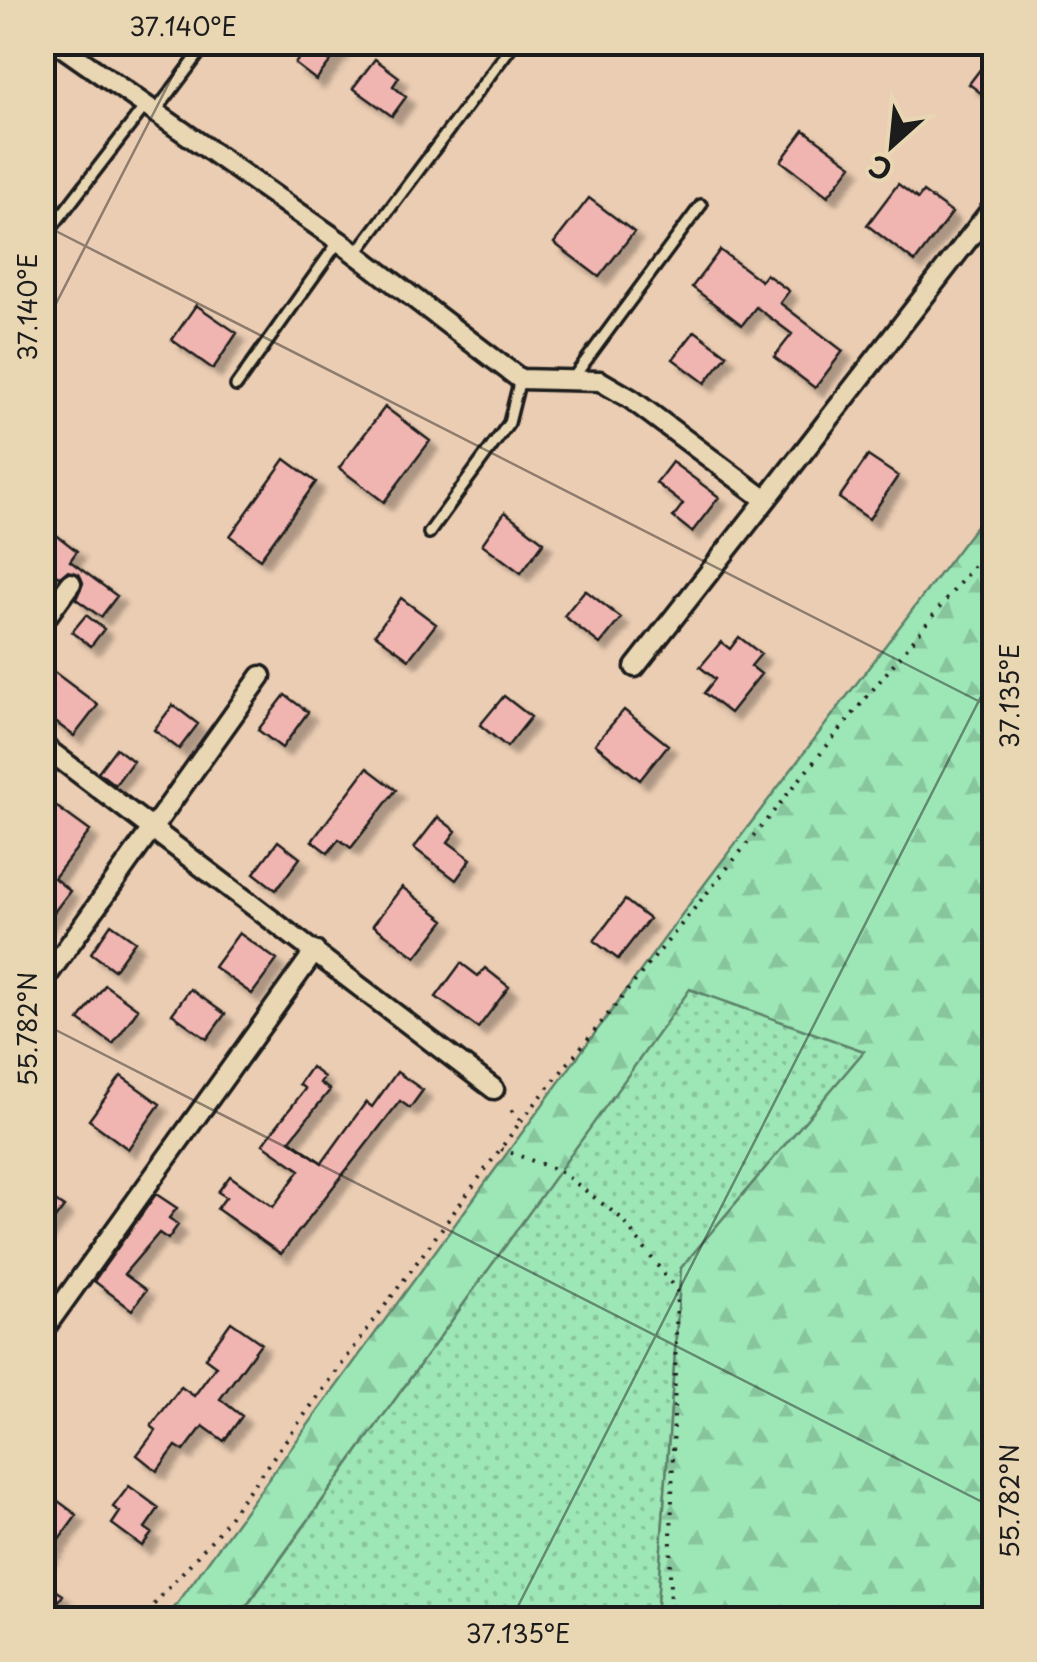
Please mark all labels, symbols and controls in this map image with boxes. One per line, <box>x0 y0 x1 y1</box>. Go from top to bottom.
text: 37.140°E <box>129 7 237 45</box>
north arrow <box>842 95 942 195</box>
text: С <box>861 145 899 193</box>
text: 37.140°E <box>8 253 46 361</box>
text: 37.135°E <box>990 644 1028 748</box>
text: 55.782°N <box>8 972 46 1086</box>
text: 55.782°N <box>990 1444 1028 1558</box>
text: 37.135°E <box>466 1614 570 1652</box>

